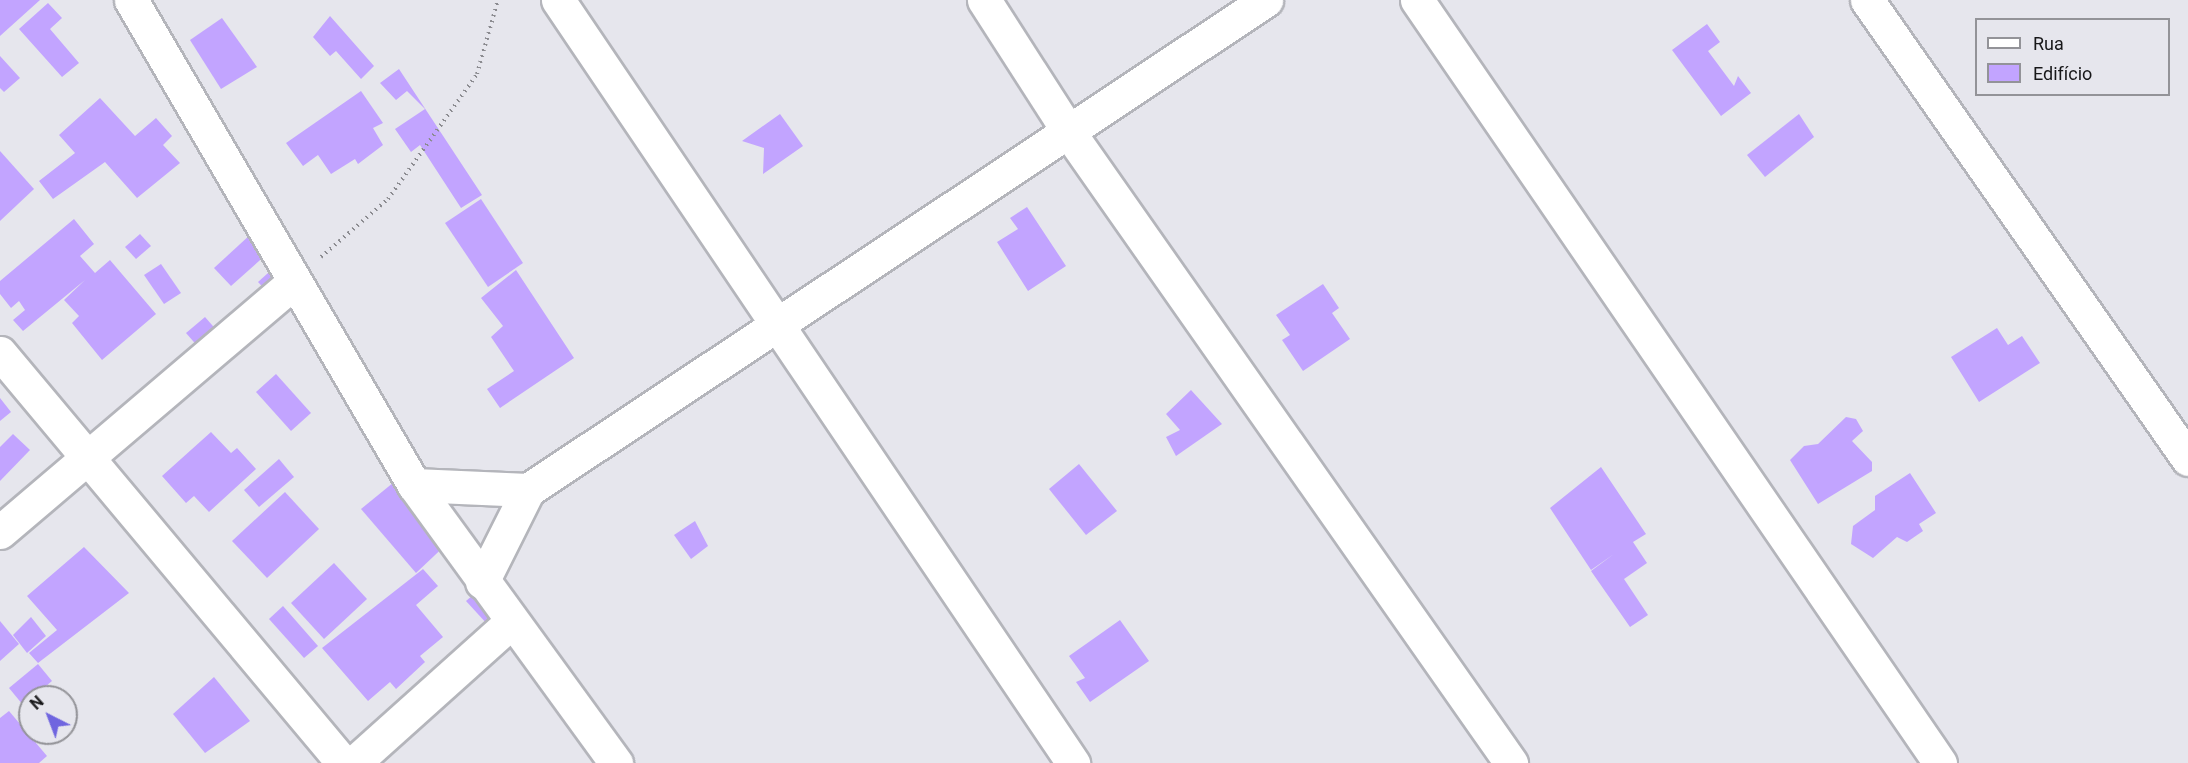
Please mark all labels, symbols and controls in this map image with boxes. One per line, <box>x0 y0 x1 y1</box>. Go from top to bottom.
legend <box>1975 18 2170 96</box>
text: Rua <box>2033 33 2064 54</box>
text: Edifício <box>2033 63 2092 84</box>
north arrow <box>18 685 78 745</box>
text: N <box>26 692 48 714</box>

